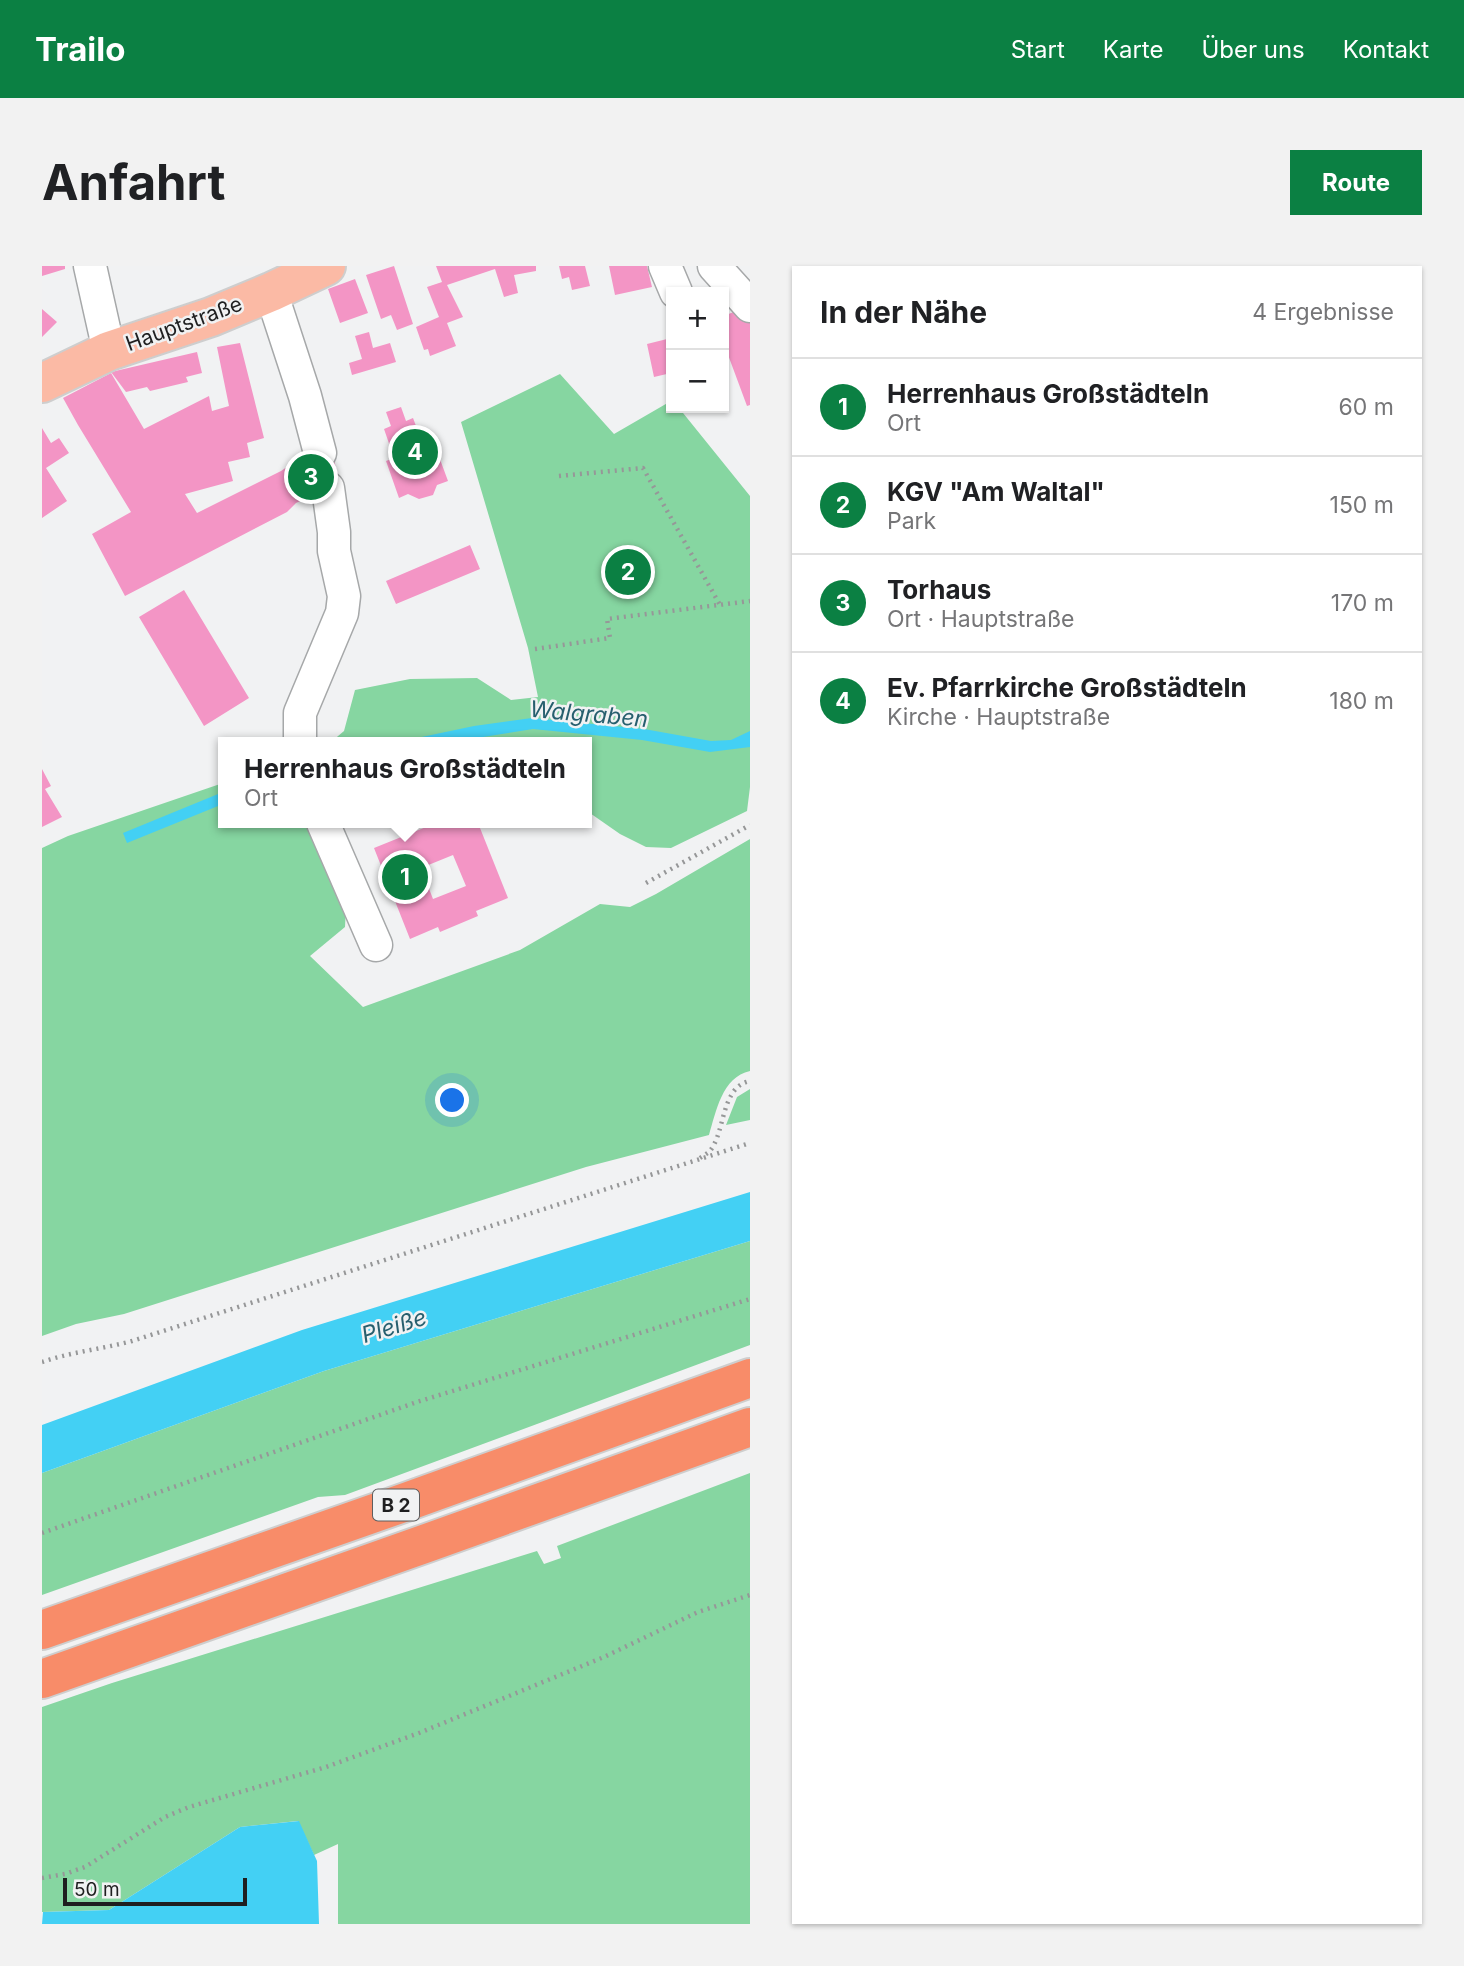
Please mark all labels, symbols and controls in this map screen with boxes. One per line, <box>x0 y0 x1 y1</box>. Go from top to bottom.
text: Trailo <box>35 29 125 69</box>
text: Start <box>1011 35 1065 64</box>
text: Karte <box>1103 35 1163 64</box>
text: Über uns <box>1201 35 1305 64</box>
text: Kontakt <box>1343 35 1429 64</box>
button: Route <box>1290 150 1422 215</box>
text: Anfahrt <box>42 153 225 212</box>
map controls <box>666 287 729 413</box>
button: + <box>666 287 729 350</box>
street label: Hauptstraße <box>122 291 246 356</box>
text: In der Nähe <box>820 294 987 330</box>
text: 4 Ergebnisse <box>1252 298 1394 326</box>
button: − <box>666 350 729 413</box>
text: Herrenhaus Großstädteln <box>887 378 1209 409</box>
text: 1 <box>838 393 848 421</box>
text: 60 m <box>1339 393 1394 421</box>
text: Ort <box>887 409 921 437</box>
pin: 4 <box>392 426 438 478</box>
pin: 3 <box>288 451 334 503</box>
text: KGV "Am Waltal" <box>887 476 1105 507</box>
text: 2 <box>836 491 850 519</box>
text: 150 m <box>1330 491 1394 519</box>
text: Park <box>887 507 936 535</box>
pin: 2 <box>605 546 651 598</box>
text: Torhaus <box>887 574 991 605</box>
text: 3 <box>836 589 850 617</box>
text: 170 m <box>1331 589 1394 617</box>
text: Ort · Hauptstraße <box>887 605 1075 633</box>
text: Ev. Pfarrkirche Großstädteln <box>887 672 1247 703</box>
text: 4 <box>835 687 851 715</box>
text: 180 m <box>1329 687 1394 715</box>
water label: Walgraben <box>529 695 649 733</box>
text: Kirche · Hauptstraße <box>887 703 1110 731</box>
popup <box>218 737 592 828</box>
text: Herrenhaus Großstädteln <box>244 753 566 784</box>
text: Ort <box>244 784 278 812</box>
pin: 1 <box>382 851 428 903</box>
your location <box>435 1083 469 1117</box>
water label: Pleiße <box>358 1303 430 1349</box>
road number: B 2 <box>373 1490 419 1520</box>
scale bar <box>63 1875 247 1907</box>
text: 50 m <box>74 1878 120 1901</box>

